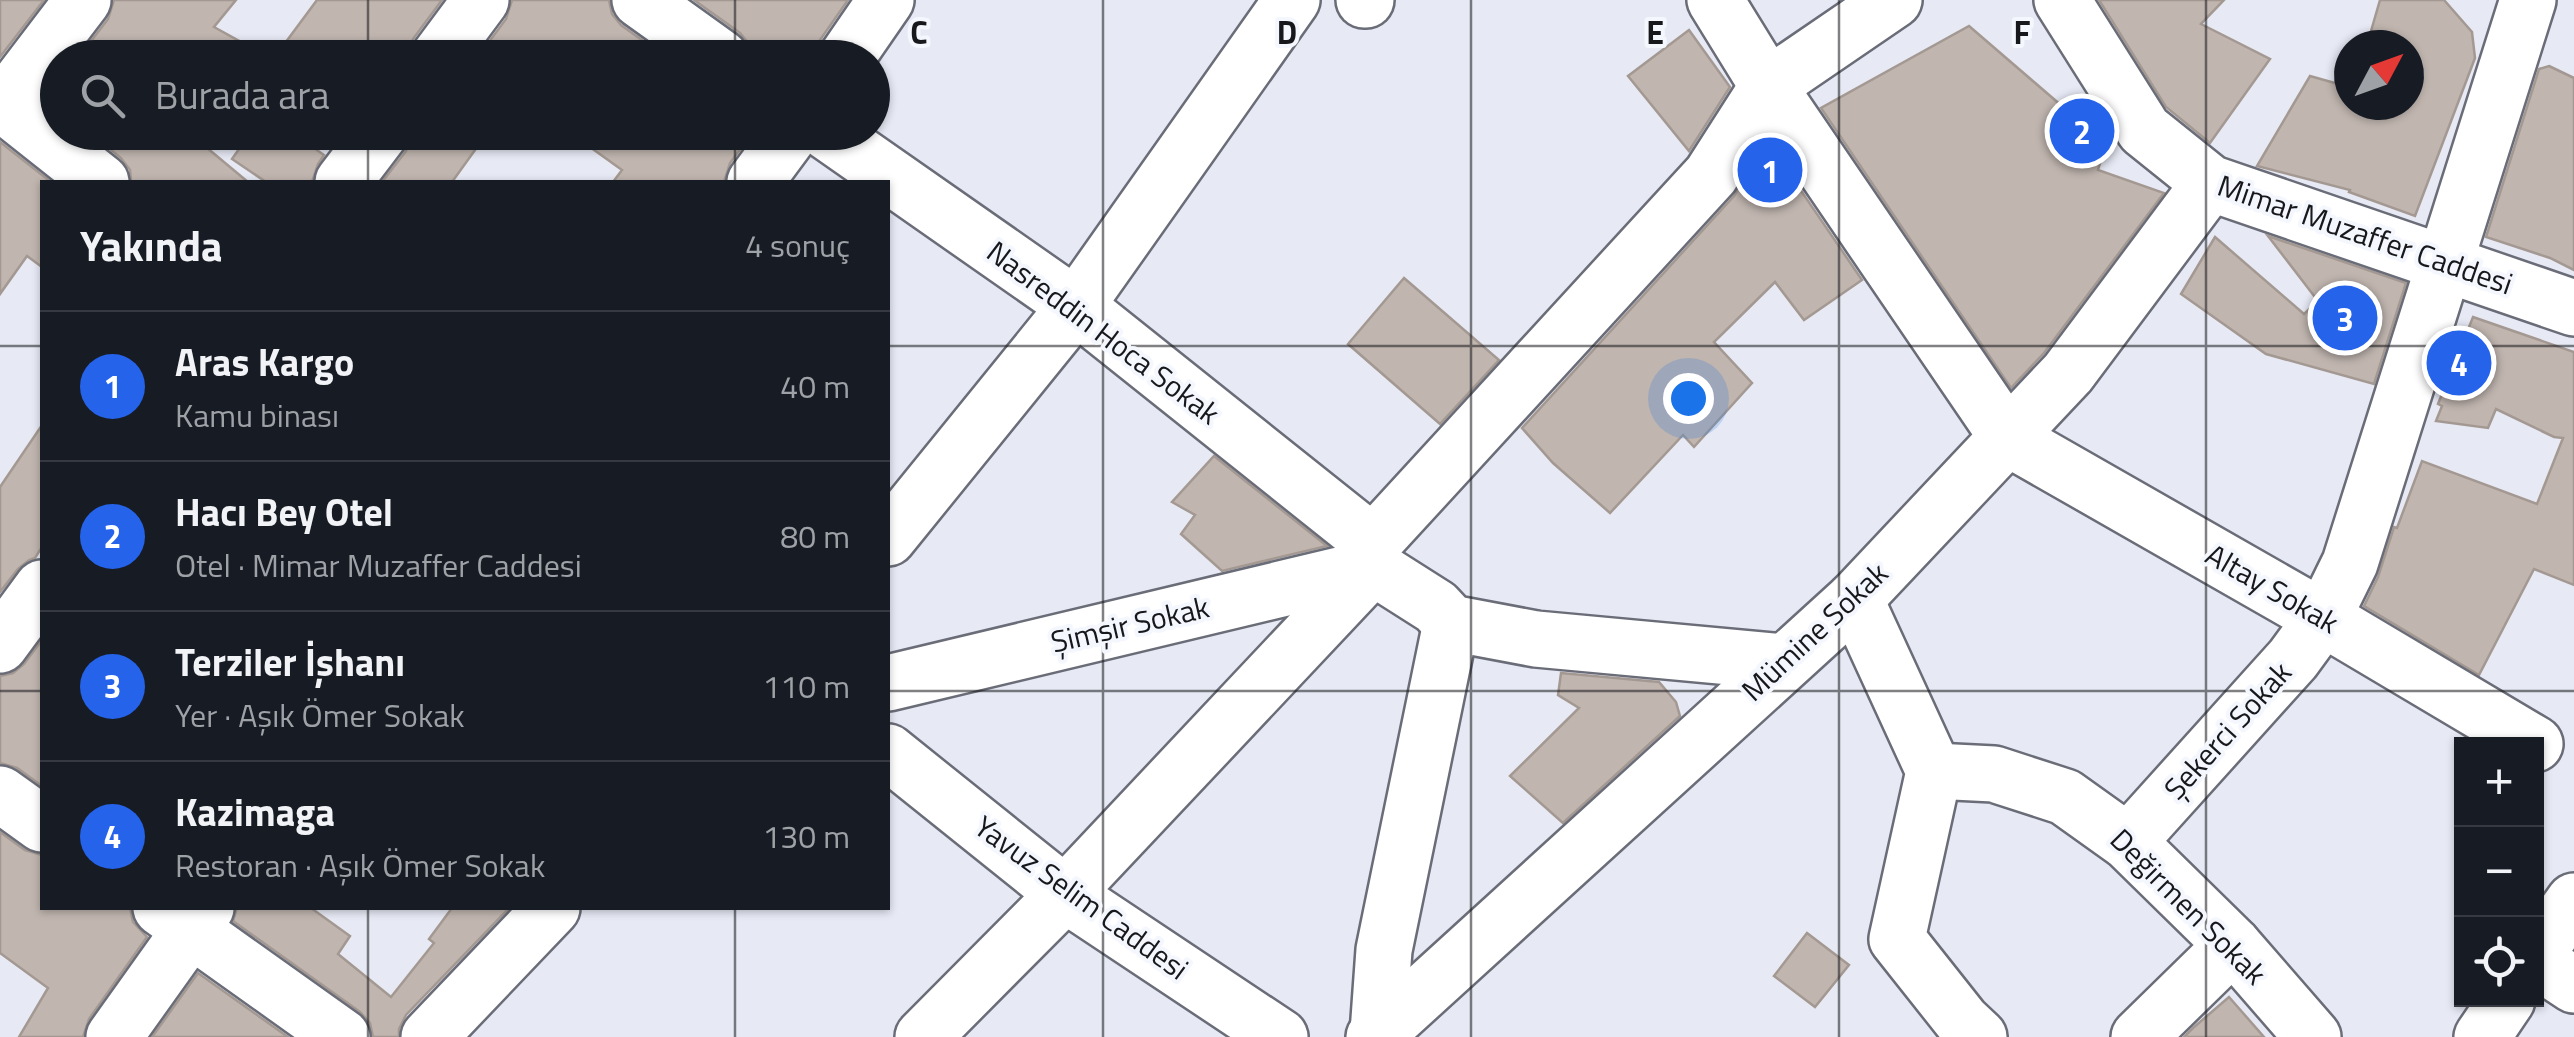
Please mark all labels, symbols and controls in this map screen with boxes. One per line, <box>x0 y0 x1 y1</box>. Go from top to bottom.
text: C <box>910 8 928 56</box>
text: D <box>1277 8 1297 56</box>
text: E <box>1646 8 1664 56</box>
text: F <box>2014 8 2031 56</box>
north arrow <box>2334 30 2424 120</box>
search box <box>40 40 890 150</box>
text: Burada ara <box>155 66 330 124</box>
icon: search <box>75 68 130 123</box>
pin: 2 <box>2050 94 2114 168</box>
pin: 1 <box>1738 132 1802 208</box>
street label: Mimar Muzaffer Caddesi <box>2212 162 2519 306</box>
text: Yakında <box>80 213 222 277</box>
text: 4 sonuç <box>745 221 850 269</box>
street label: Nasreddin Hoca Sokak <box>977 229 1230 435</box>
pin: 3 <box>2312 280 2378 356</box>
pin: 4 <box>2426 326 2492 400</box>
text: Aras Kargo <box>175 333 354 391</box>
text: 1 <box>104 362 121 410</box>
text: 40 m <box>780 362 850 410</box>
your location <box>1663 373 1714 424</box>
text: Kamu binası <box>175 391 339 439</box>
text: Hacı Bey Otel <box>175 483 393 541</box>
text: 2 <box>104 512 121 560</box>
text: 80 m <box>780 512 850 560</box>
street label: Altay Sokak <box>2197 531 2348 645</box>
text: Otel · Mimar Muzaffer Caddesi <box>175 541 582 589</box>
street label: Mümine Sokak <box>1730 551 1898 712</box>
street label: Şimşir Sokak <box>1046 583 1213 665</box>
text: Terziler İşhanı <box>175 633 405 691</box>
street label: Şekerci Sokak <box>2152 651 2302 810</box>
text: 3 <box>104 662 121 710</box>
text: 110 m <box>762 662 850 710</box>
text: Yer · Aşık Ömer Sokak <box>175 691 465 739</box>
map controls <box>2454 737 2544 1007</box>
button: + <box>2454 737 2544 827</box>
text: Kazimaga <box>175 783 335 841</box>
street label: Yavuz Selim Caddesi <box>965 804 1198 991</box>
text: 4 <box>104 812 121 860</box>
text: 130 m <box>762 812 850 860</box>
street label: Değirmen Sokak <box>2100 817 2278 995</box>
button: − <box>2454 827 2544 917</box>
text: Restoran · Aşık Ömer Sokak <box>175 841 545 889</box>
button: locate <box>2454 917 2544 1007</box>

